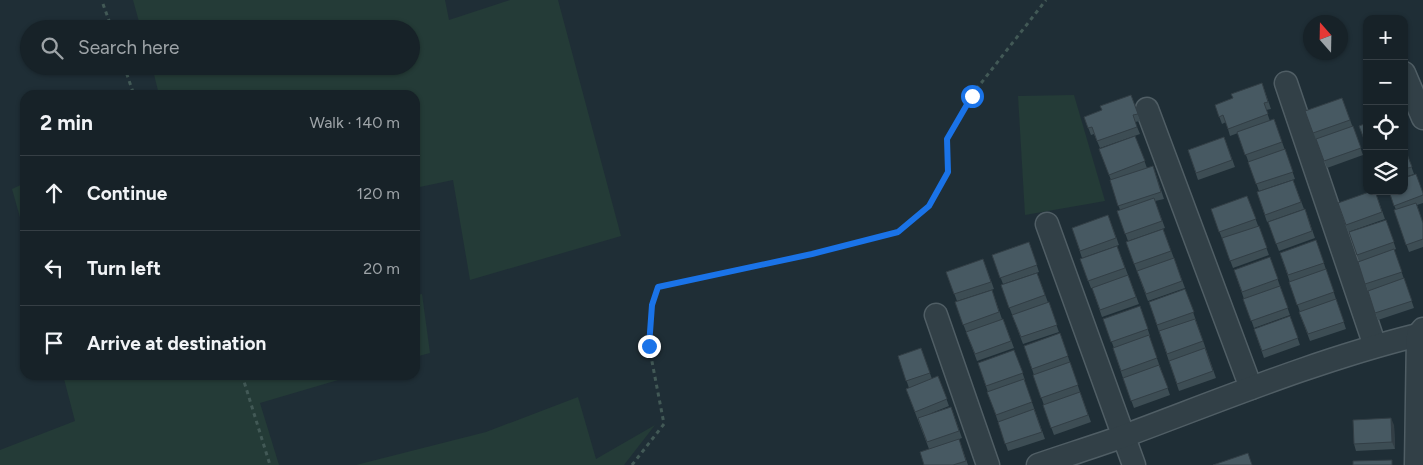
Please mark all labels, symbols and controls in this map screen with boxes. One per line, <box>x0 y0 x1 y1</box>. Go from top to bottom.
north arrow <box>1303 15 1348 60</box>
map controls <box>1363 15 1408 195</box>
button: + <box>1363 15 1408 60</box>
search box <box>20 20 420 75</box>
icon: search <box>38 34 66 62</box>
text: Search here <box>78 36 180 59</box>
button: − <box>1363 60 1408 105</box>
route start <box>961 85 984 108</box>
button: locate <box>1363 105 1408 150</box>
text: 2 min <box>40 110 93 135</box>
text: Walk · 140 m <box>310 113 400 132</box>
button: layers <box>1363 150 1408 195</box>
icon: ahead <box>40 179 68 207</box>
text: Continue <box>87 182 167 205</box>
text: 120 m <box>357 184 400 203</box>
icon: left <box>40 254 68 282</box>
text: Turn left <box>87 257 161 280</box>
text: 20 m <box>363 259 400 278</box>
icon: arrive <box>40 329 68 357</box>
text: Arrive at destination <box>87 332 266 355</box>
route end <box>638 335 661 358</box>

